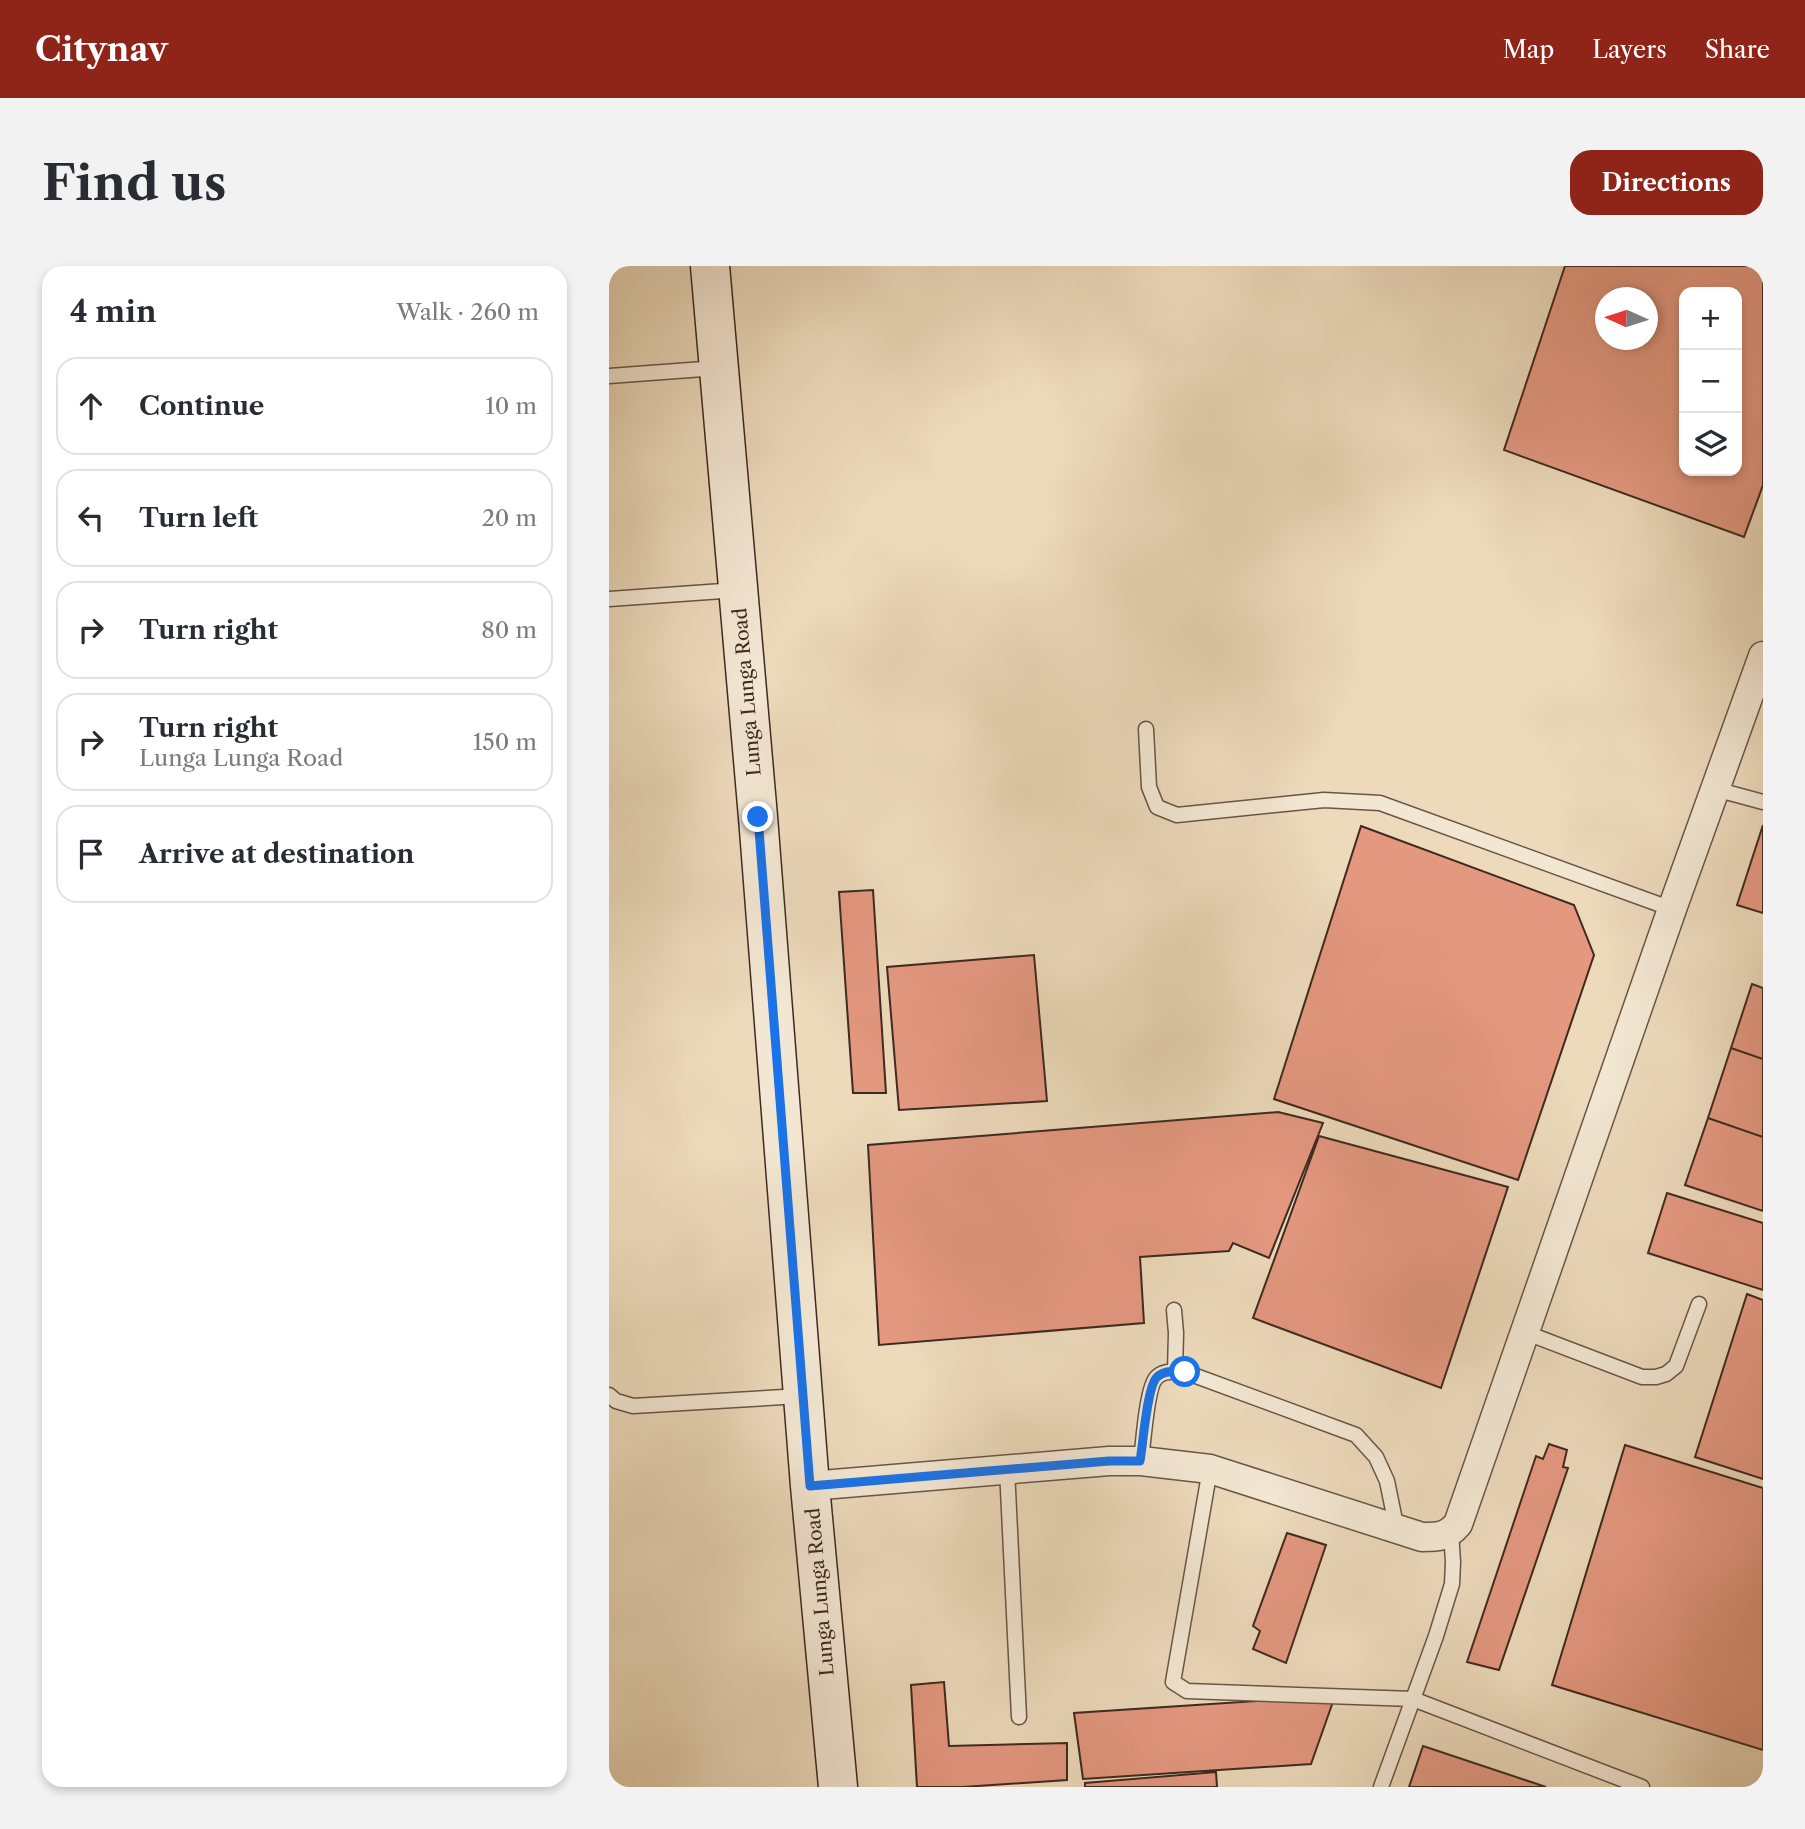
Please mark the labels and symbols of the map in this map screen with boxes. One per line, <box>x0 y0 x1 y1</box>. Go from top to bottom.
north arrow <box>1595 287 1658 350</box>
street label: Lunga Lunga Road <box>728 607 766 777</box>
route end <box>742 801 773 832</box>
route start <box>1169 1356 1200 1387</box>
street label: Lunga Lunga Road <box>801 1507 839 1677</box>

